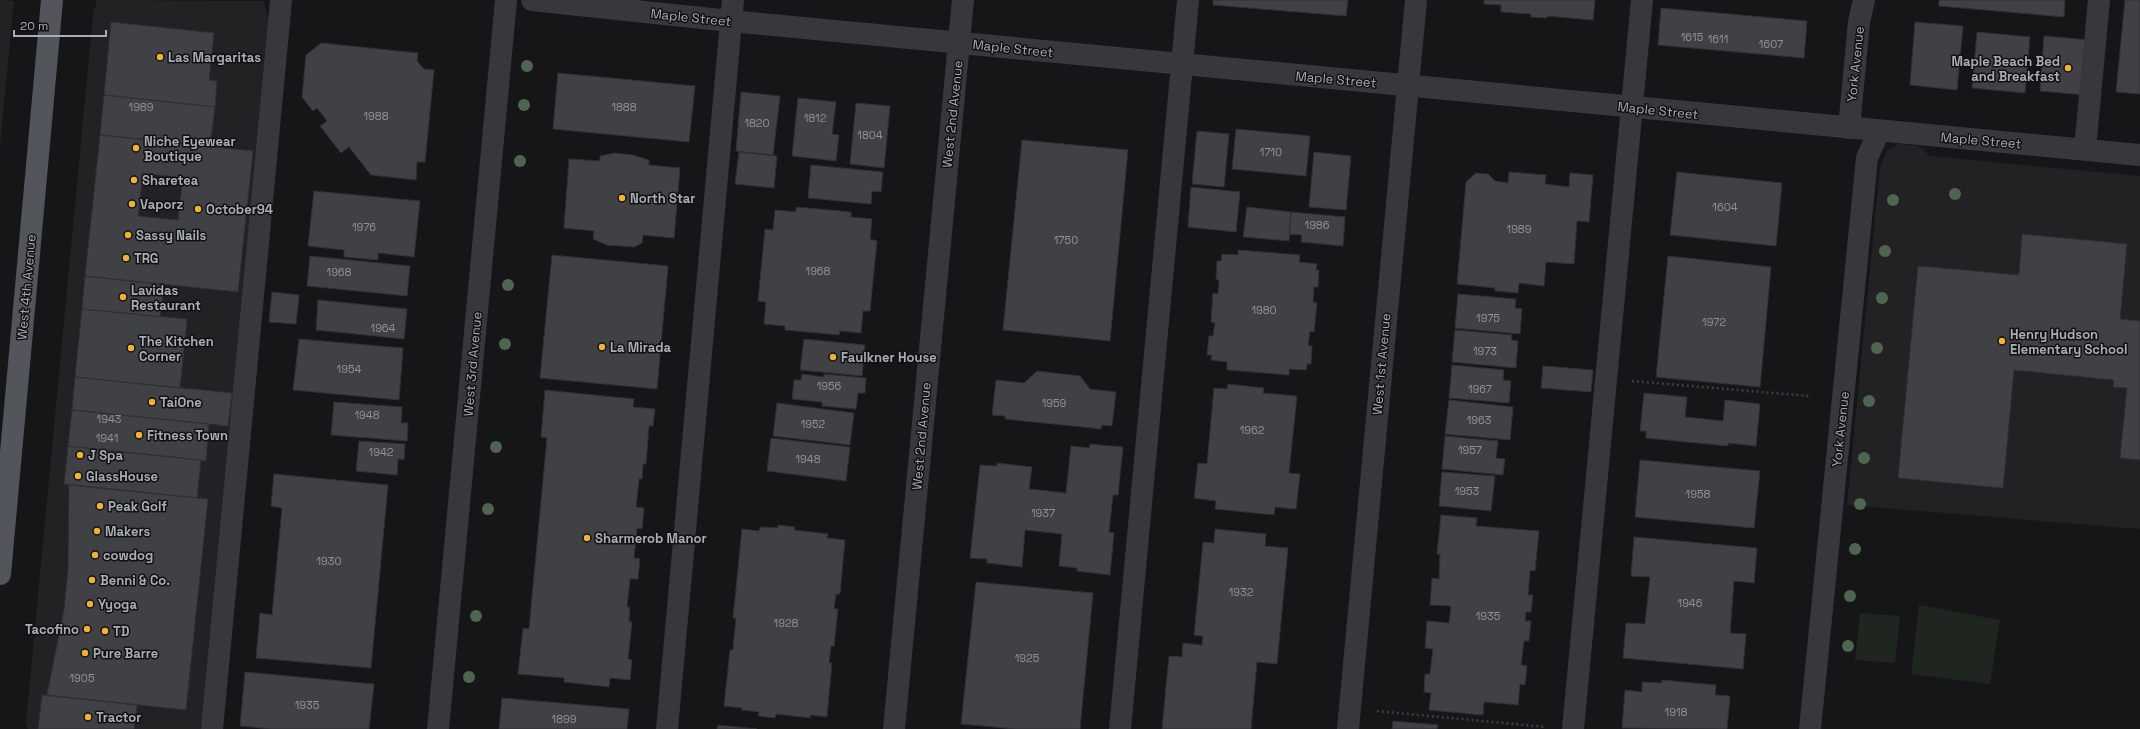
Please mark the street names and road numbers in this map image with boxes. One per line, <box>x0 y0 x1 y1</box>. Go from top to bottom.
street label: Maple Street <box>650 5 732 30</box>
street label: York Avenue <box>1843 25 1868 103</box>
street label: Maple Street <box>972 36 1054 61</box>
street label: West 2nd Avenue <box>938 59 967 169</box>
street label: Maple Street <box>1295 67 1377 91</box>
street label: Maple Street <box>1617 98 1699 123</box>
street label: Maple Street <box>1940 128 2022 152</box>
street label: West 4th Avenue <box>13 233 40 341</box>
street label: West 3rd Avenue <box>459 311 486 417</box>
street label: West 1st Avenue <box>1369 312 1394 416</box>
street label: West 2nd Avenue <box>908 381 935 491</box>
street label: York Avenue <box>1828 390 1853 468</box>

